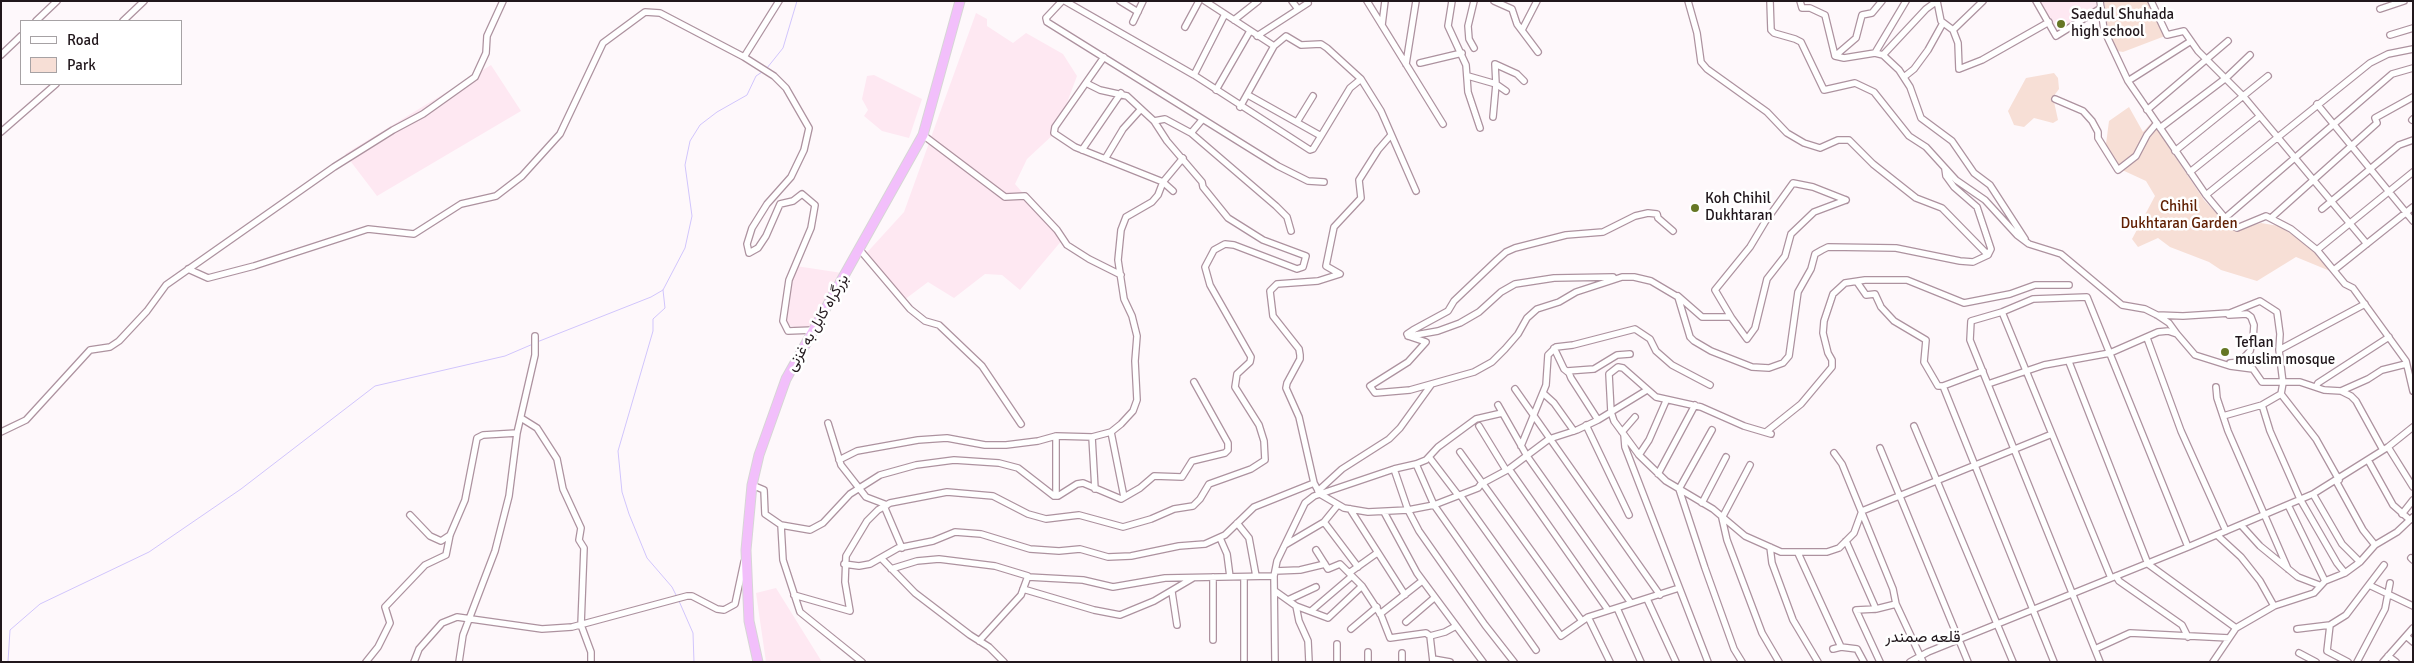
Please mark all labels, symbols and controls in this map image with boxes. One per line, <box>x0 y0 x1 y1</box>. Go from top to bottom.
place label: Saedul Shuhada high school <box>2071 6 2174 41</box>
marker: Saedul Shuhada high school <box>2055 18 2067 30</box>
legend <box>20 20 182 85</box>
text: Road <box>67 31 99 49</box>
text: Park <box>67 56 96 74</box>
place label: Koh Chihil Dukhtaran <box>1705 190 1773 225</box>
park label: Chihil Dukhtaran Garden <box>2120 198 2238 233</box>
marker: Koh Chihil Dukhtaran <box>1689 202 1701 214</box>
street label: بزرگراه کابل به غزنی <box>783 271 853 375</box>
place label: Teflan muslim mosque <box>2235 334 2335 369</box>
marker: Teflan muslim mosque <box>2219 346 2231 358</box>
district label: قلعه صمندر <box>1885 628 1961 648</box>

